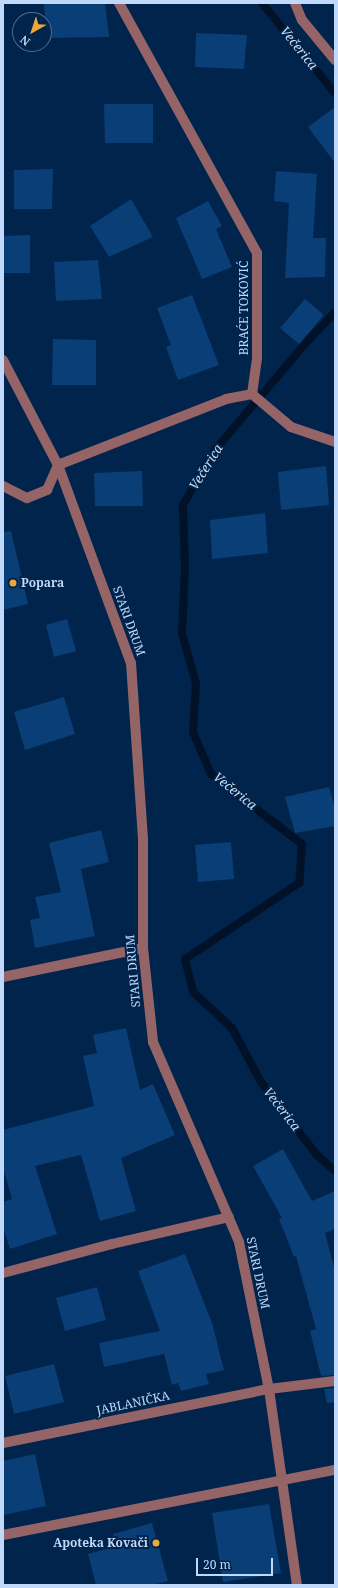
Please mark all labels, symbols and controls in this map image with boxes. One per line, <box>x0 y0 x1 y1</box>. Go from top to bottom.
north arrow <box>12 12 52 52</box>
water label: Večerica <box>277 23 321 73</box>
text: N <box>17 32 33 49</box>
street label: BRAĆE TOKOVIĆ <box>237 261 251 355</box>
water label: Večerica <box>186 441 226 493</box>
place label: Popara <box>21 576 64 590</box>
marker: Popara <box>8 578 18 588</box>
street label: STARI DRUM <box>110 584 148 658</box>
water label: Večerica <box>210 769 260 813</box>
street label: STARI DRUM <box>123 934 143 1008</box>
water label: Večerica <box>260 1084 304 1134</box>
street label: STARI DRUM <box>243 1236 273 1310</box>
street label: JABLANIČKA <box>95 1388 171 1418</box>
place label: Apoteka Kovači <box>53 1536 148 1550</box>
marker: Apoteka Kovači <box>151 1538 161 1548</box>
scale bar <box>198 1550 275 1576</box>
text: 20 m <box>203 1556 231 1573</box>

